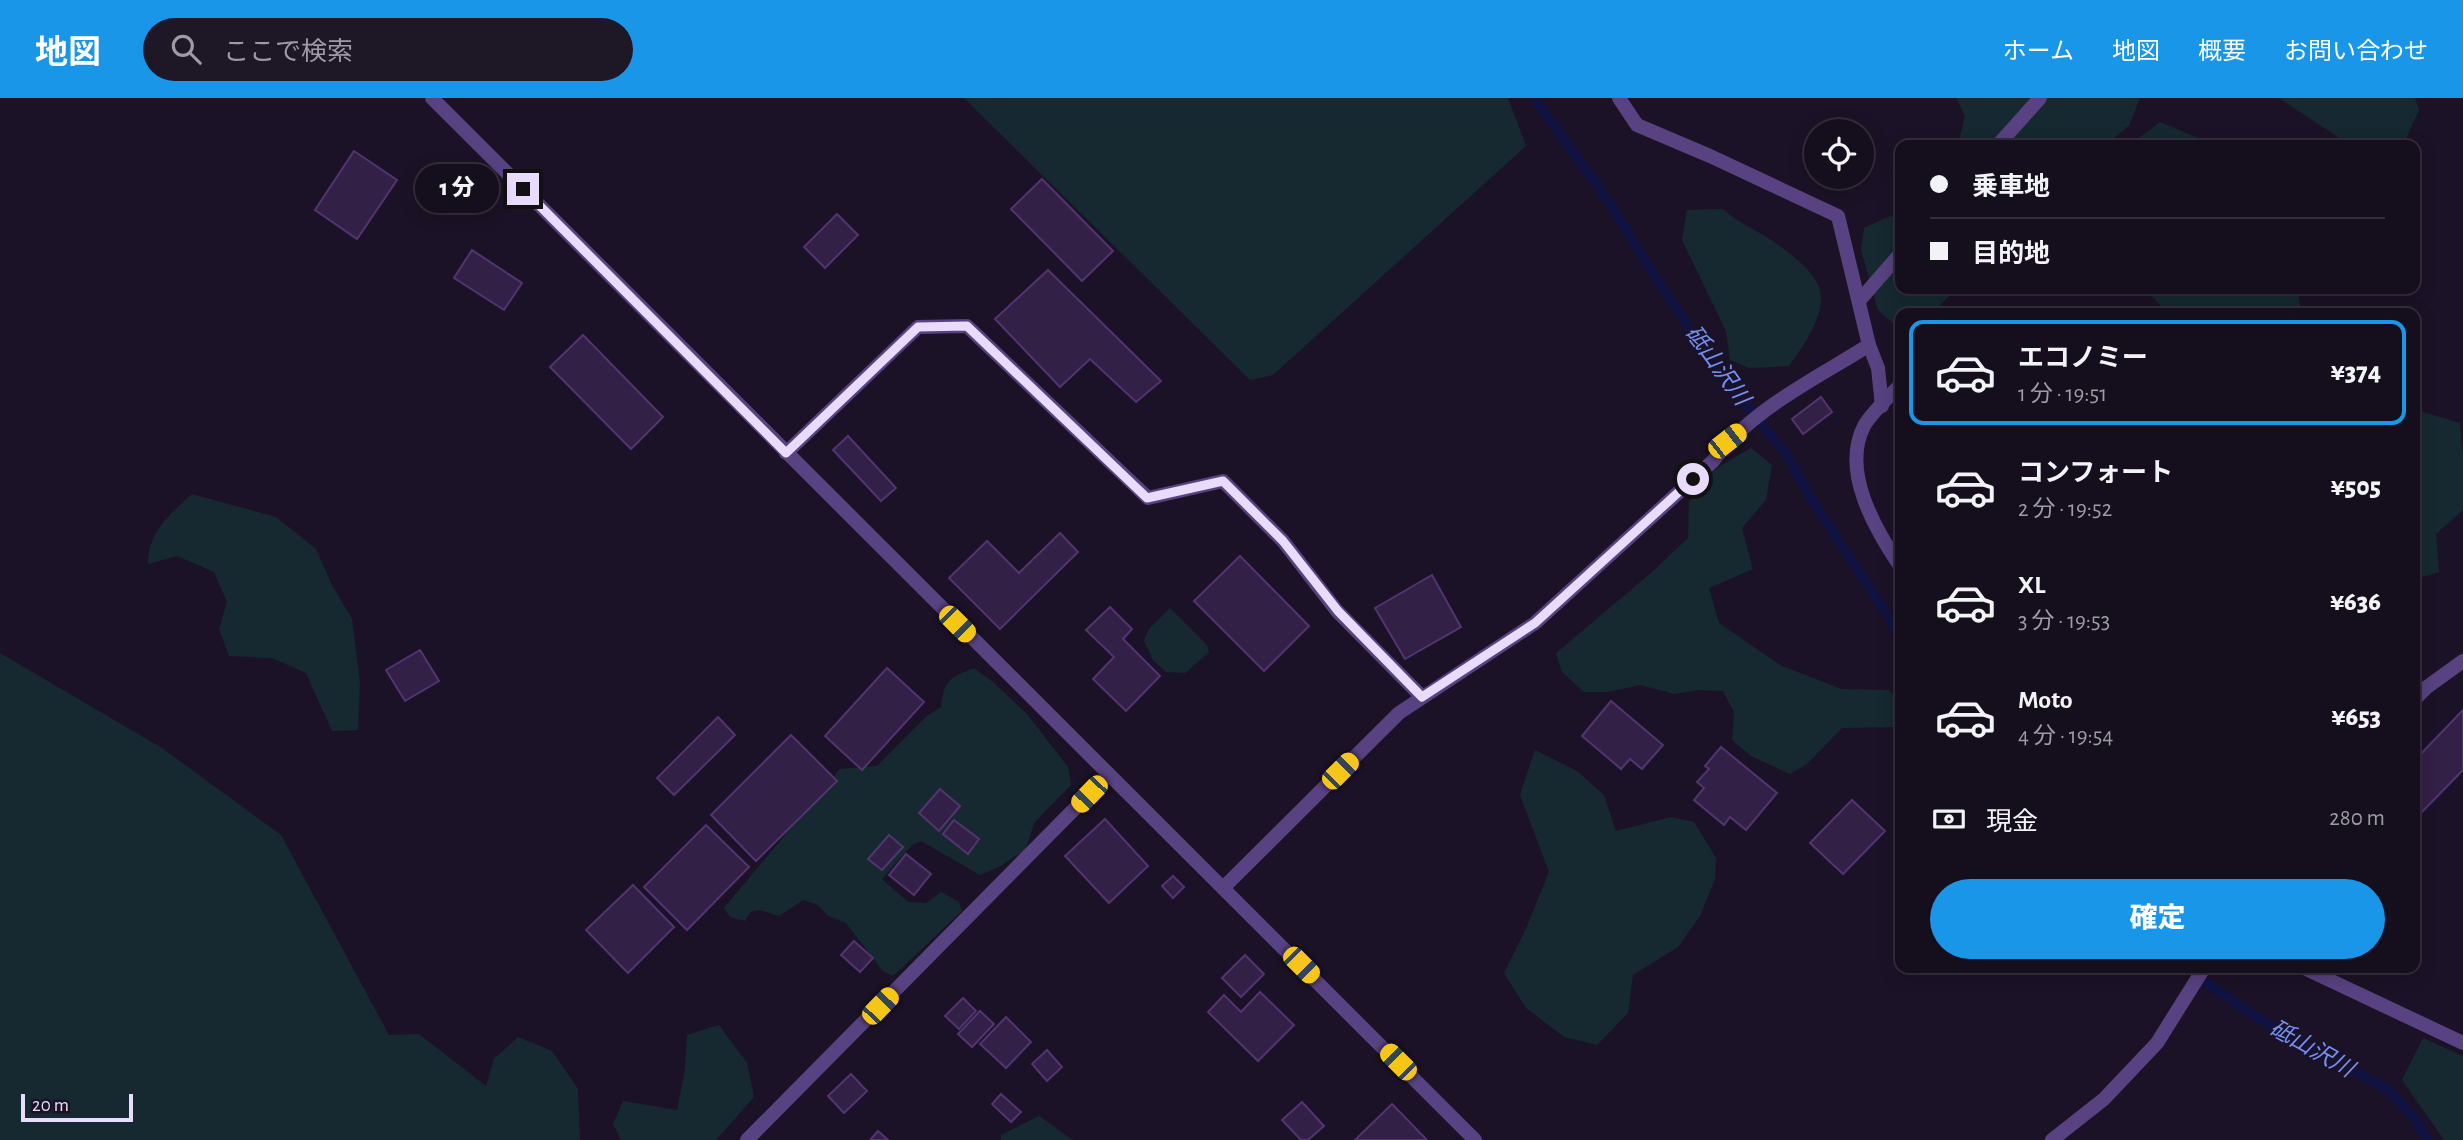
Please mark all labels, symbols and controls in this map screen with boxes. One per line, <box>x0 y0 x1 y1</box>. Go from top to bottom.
search box <box>143 18 633 81</box>
icon: search <box>167 30 205 68</box>
text: 地図 <box>35 37 101 70</box>
text: ここで検索 <box>223 39 353 65</box>
text: ホーム <box>2003 40 2074 64</box>
text: 地図 <box>2112 40 2160 64</box>
text: 概要 <box>2198 40 2246 64</box>
text: お問い合わせ <box>2284 40 2428 64</box>
map controls <box>1804 119 1874 189</box>
button: locate <box>1804 119 1874 189</box>
callout: 1 分 <box>414 164 498 214</box>
route end <box>507 173 539 205</box>
text: 乗車地 <box>1972 174 2050 200</box>
text: 1 分 <box>440 177 474 200</box>
text: 目的地 <box>1972 241 2050 267</box>
water label: 砥山沢川 <box>1680 321 1757 412</box>
icon: car <box>1934 341 1997 404</box>
text: エコノミー <box>2018 345 2148 371</box>
text: ¥374 <box>2331 359 2381 385</box>
text: 1 分 · 19:51 <box>2018 383 2107 406</box>
car <box>1704 420 1751 462</box>
icon: car <box>1934 456 1997 519</box>
text: コンフォート <box>2018 460 2173 486</box>
route start <box>1677 463 1709 495</box>
text: ¥505 <box>2331 474 2381 500</box>
text: 2 分 · 19:52 <box>2018 498 2112 521</box>
icon: car <box>1934 571 1997 634</box>
text: XL <box>2018 572 2045 598</box>
text: ¥636 <box>2330 589 2381 615</box>
car <box>935 602 980 646</box>
text: 3 分 · 19:53 <box>2018 610 2110 633</box>
icon: car <box>1934 686 1997 749</box>
text: Moto <box>2018 687 2073 713</box>
text: ¥653 <box>2331 704 2381 730</box>
text: 4 分 · 19:54 <box>2018 725 2113 748</box>
car <box>1318 749 1363 793</box>
car <box>1067 772 1112 816</box>
icon: cash <box>1930 800 1968 838</box>
text: 280 m <box>2329 807 2385 830</box>
text: 現金 <box>1986 809 2038 835</box>
button: 確定 <box>1930 879 2385 959</box>
car <box>1279 943 1324 987</box>
car <box>858 984 903 1028</box>
water label: 砥山沢川 <box>2265 1015 2361 1083</box>
car <box>1376 1040 1421 1084</box>
scale bar <box>21 1091 133 1123</box>
text: 20 m <box>32 1096 69 1115</box>

